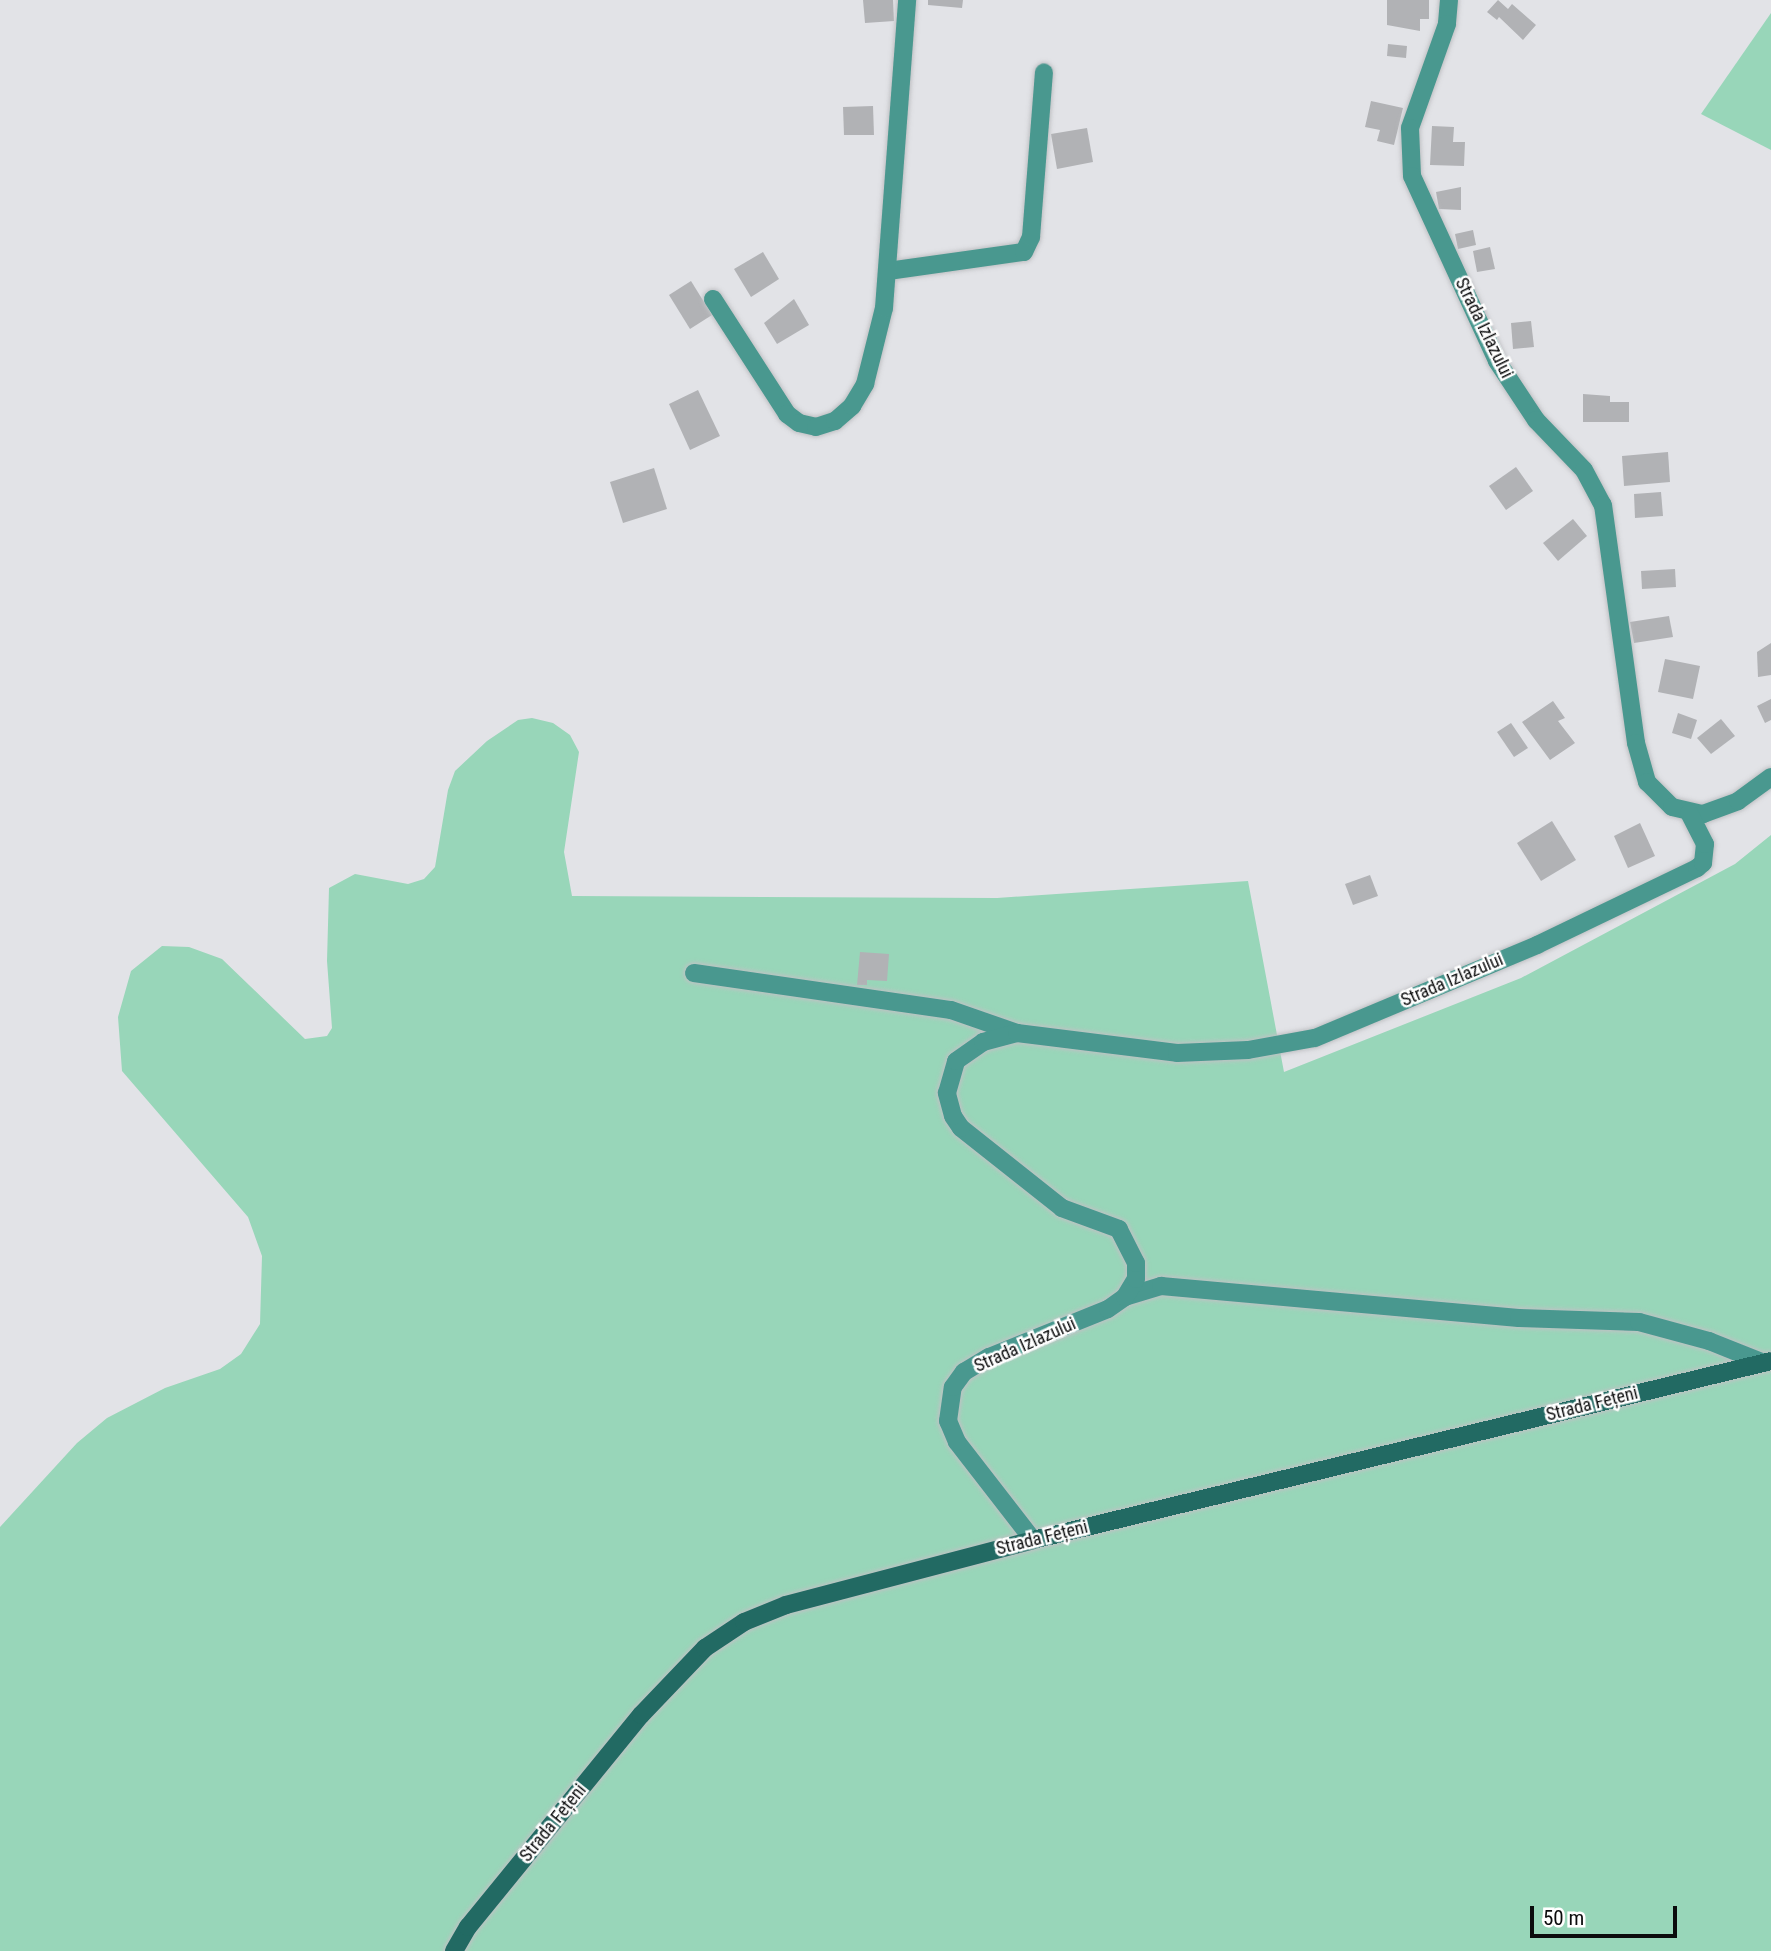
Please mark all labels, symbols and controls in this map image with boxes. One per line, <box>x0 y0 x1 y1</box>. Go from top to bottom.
street label: Strada Izlazului <box>1450 274 1518 382</box>
street label: Strada Izlazului <box>1398 949 1506 1011</box>
street label: Strada Izlazului <box>971 1313 1079 1377</box>
street label: Strada Fețeni <box>1544 1382 1640 1426</box>
street label: Strada Fețeni <box>994 1516 1090 1560</box>
street label: Strada Fețeni <box>515 1780 591 1866</box>
scale bar <box>1533 1892 1680 1936</box>
text: 50 m <box>1543 1906 1584 1930</box>

